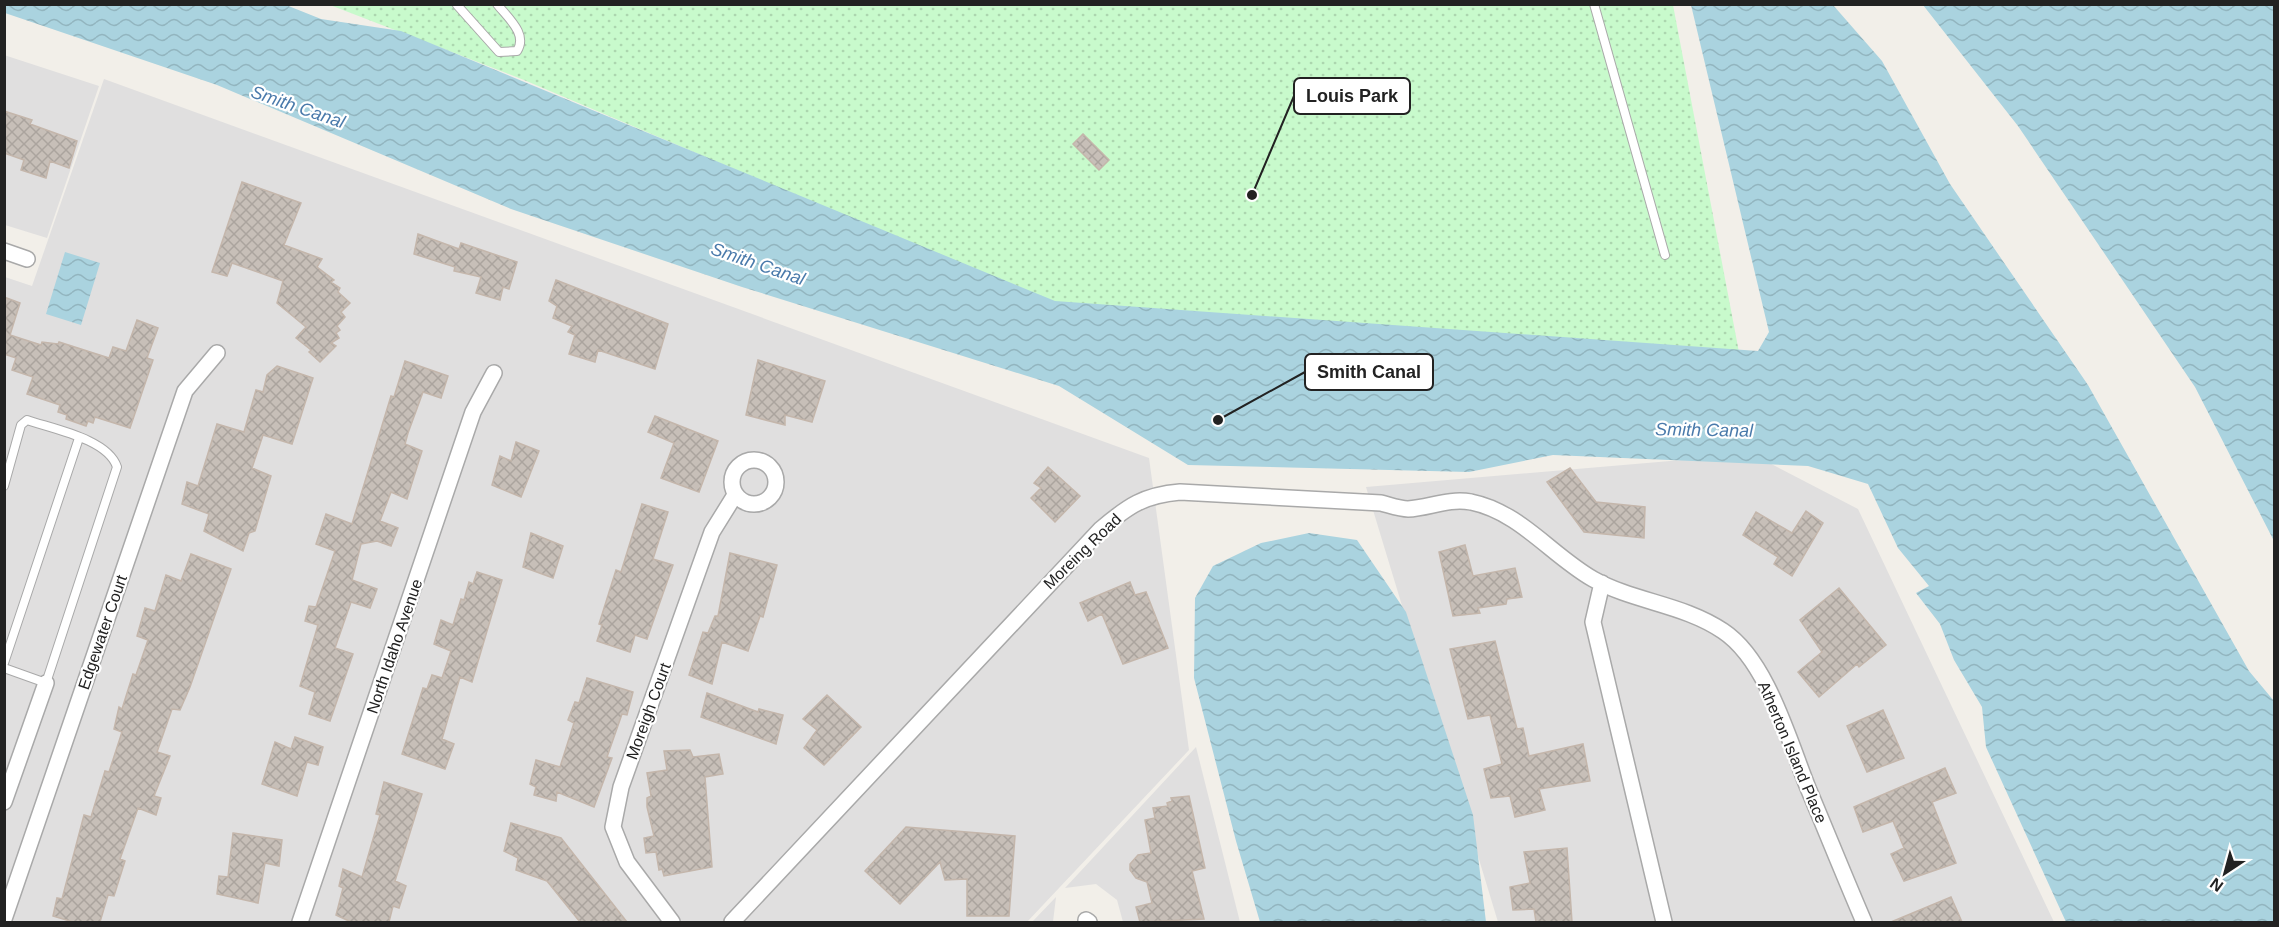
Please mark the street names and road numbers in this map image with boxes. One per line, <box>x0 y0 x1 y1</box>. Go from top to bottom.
street label: Moreing Road <box>1040 510 1124 592</box>
street label: Edgewater Court <box>75 572 130 692</box>
street label: North Idaho Avenue <box>363 577 426 716</box>
street label: Moreigh Court <box>623 660 674 762</box>
street label: Atherton Island Place <box>1755 679 1830 826</box>

